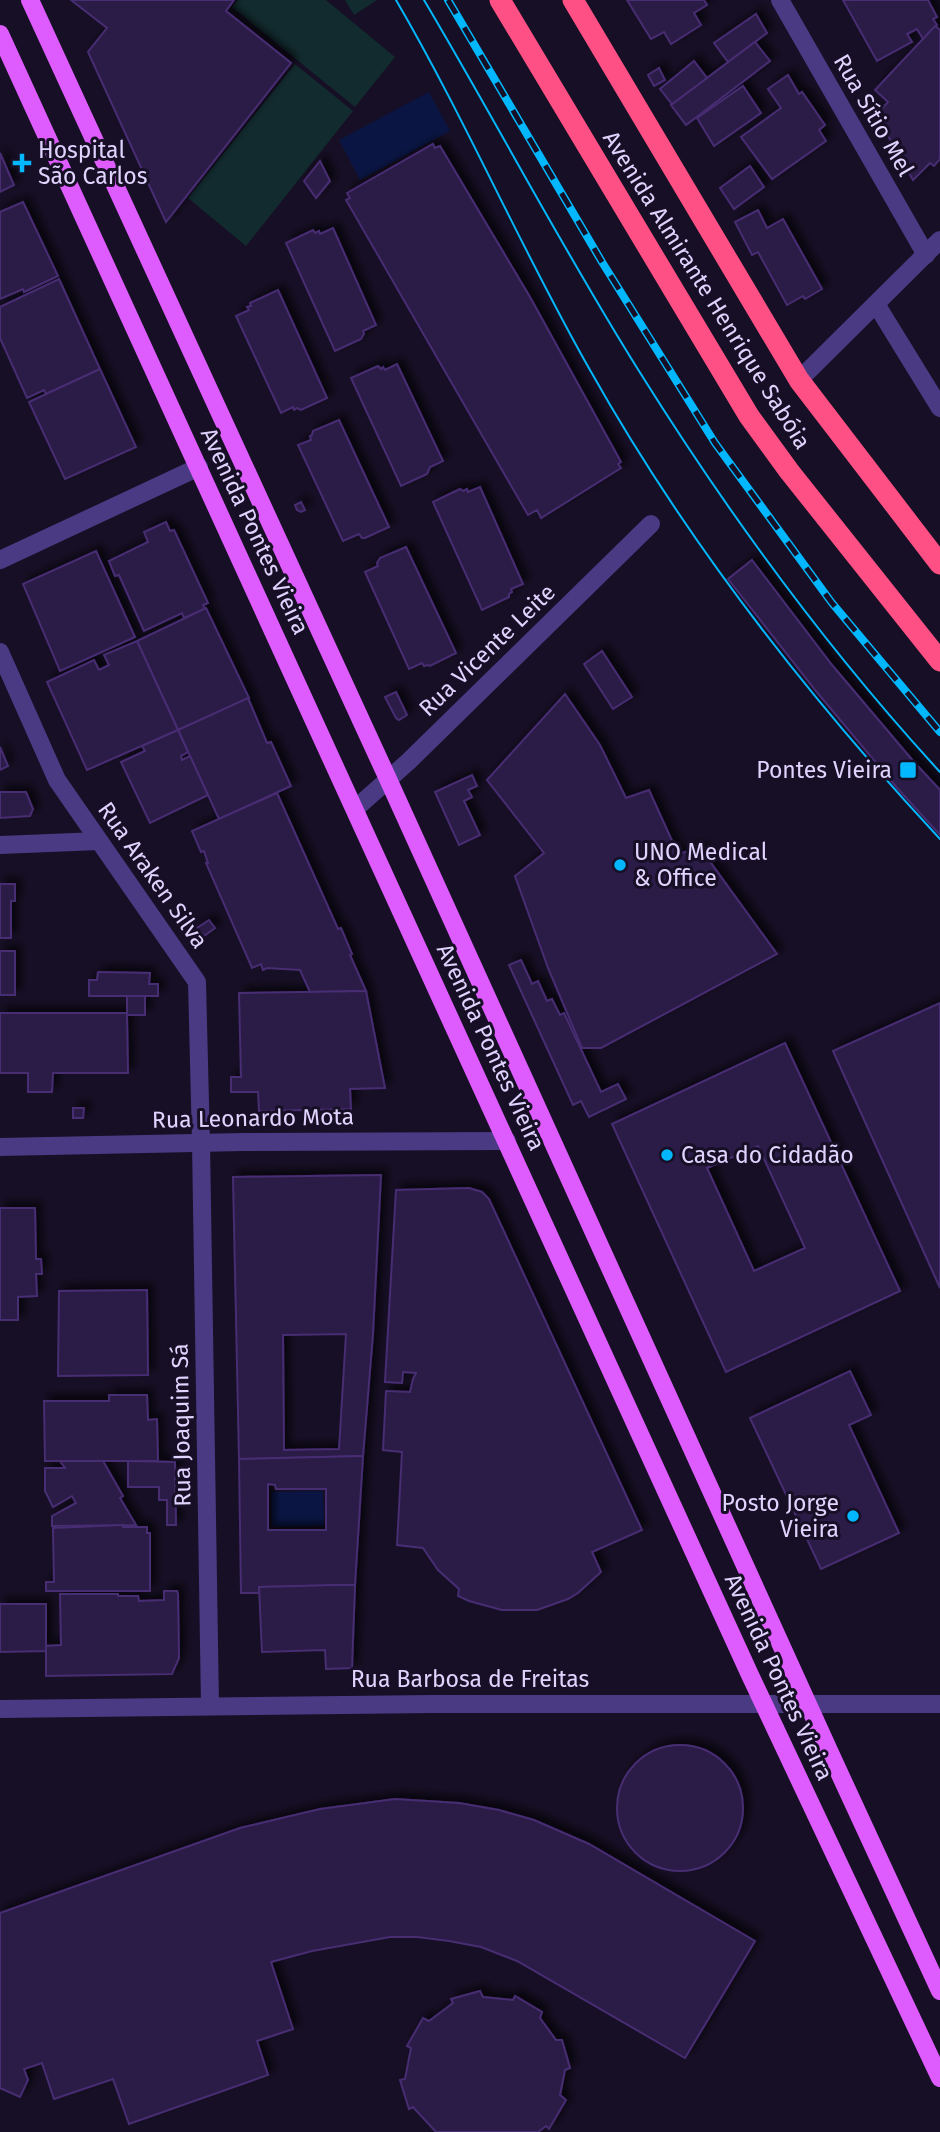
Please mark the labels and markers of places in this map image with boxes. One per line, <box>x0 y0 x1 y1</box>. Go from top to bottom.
place label: Hospital São Carlos <box>38 136 147 190</box>
marker: Hospital São Carlos <box>12 153 32 173</box>
place label: Pontes Vieira <box>756 756 892 784</box>
marker: Pontes Vieira <box>898 760 918 780</box>
place label: UNO Medical & Office <box>634 838 768 892</box>
marker: UNO Medical & Office <box>612 857 628 873</box>
place label: Casa do Cidadão <box>681 1141 854 1169</box>
marker: Casa do Cidadão <box>659 1147 675 1163</box>
place label: Posto Jorge Vieira <box>722 1489 839 1543</box>
marker: Posto Jorge Vieira <box>845 1508 861 1524</box>

